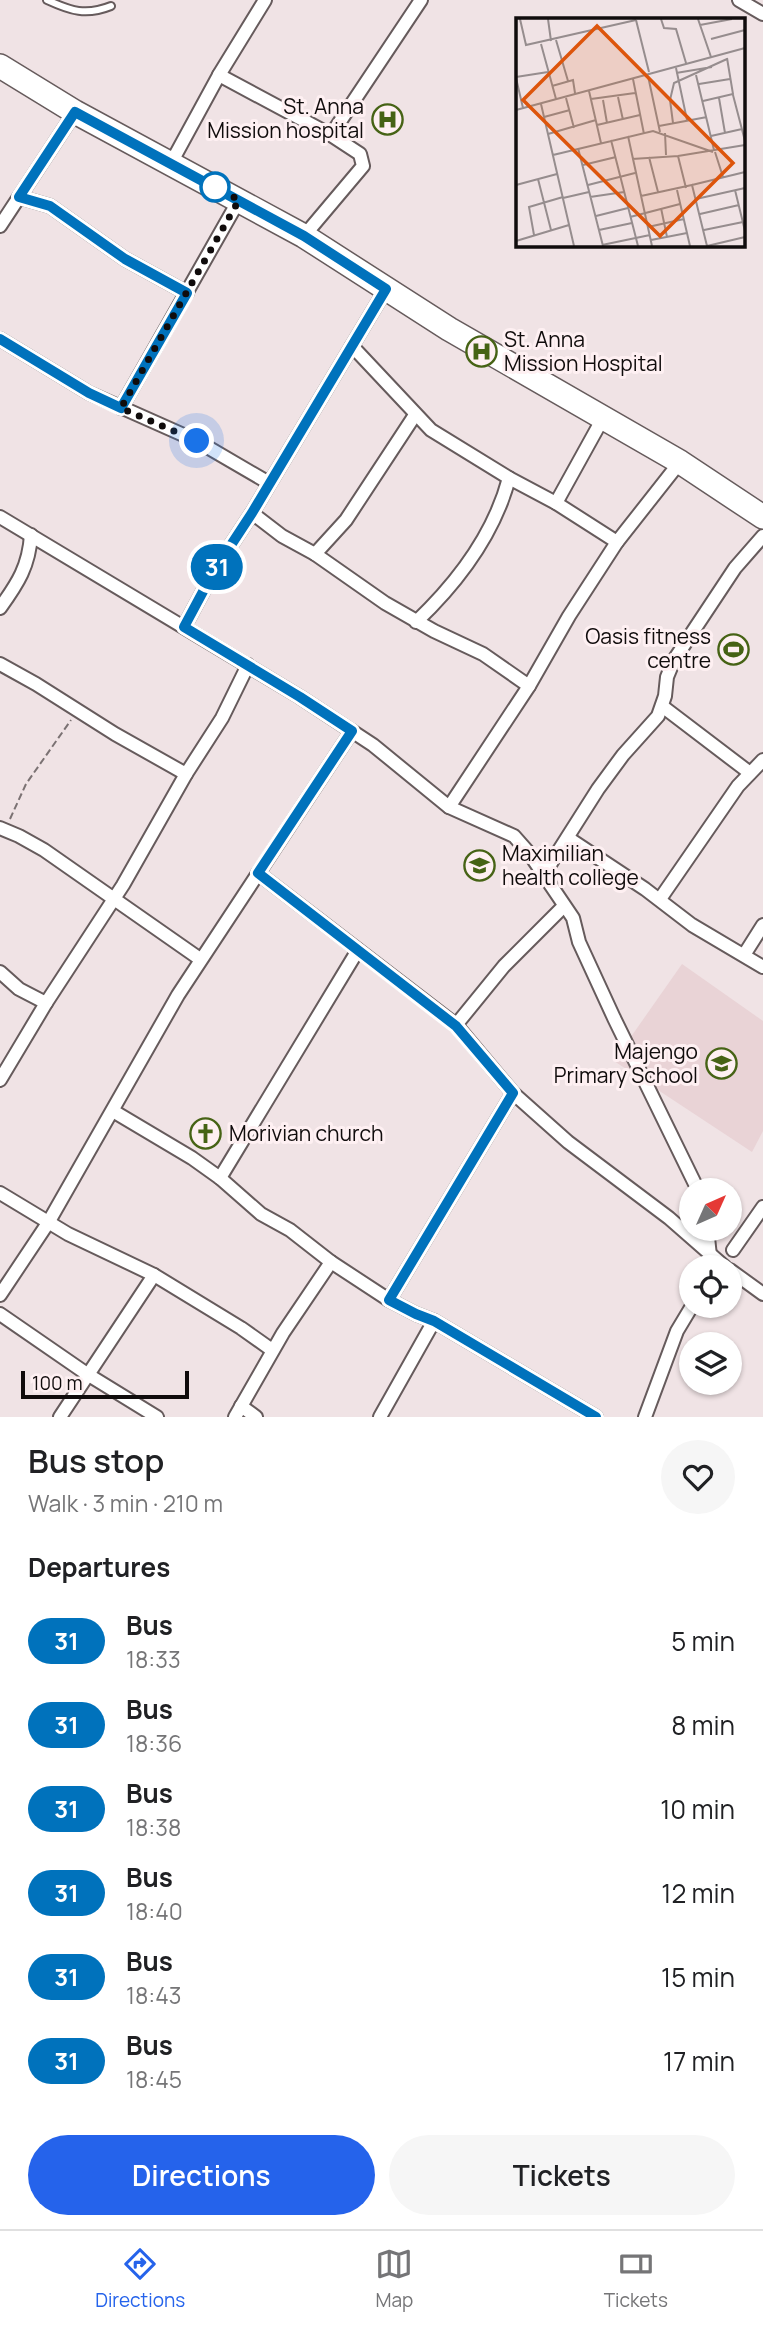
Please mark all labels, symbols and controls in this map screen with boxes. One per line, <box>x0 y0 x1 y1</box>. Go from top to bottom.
inset map <box>516 18 746 247</box>
place label: St. Anna Mission hospital <box>207 92 364 144</box>
hospital icon: St. Anna Mission hospital <box>370 102 404 136</box>
unlabelled marker <box>200 172 230 202</box>
place label: St. Anna Mission Hospital <box>504 325 663 377</box>
hospital icon: St. Anna Mission Hospital <box>464 335 498 369</box>
your location <box>179 423 214 458</box>
line badge: 31 <box>186 544 248 590</box>
text: 31 <box>205 550 229 583</box>
place label: Oasis fitness centre <box>585 622 711 674</box>
sports icon: Oasis fitness centre <box>717 632 751 666</box>
place label: Maximilian health college <box>502 839 639 891</box>
school or university icon: Maximilian health college <box>462 849 496 883</box>
place label: Majengo Primary School <box>554 1037 698 1089</box>
school or university icon: Majengo Primary School <box>704 1047 738 1081</box>
church icon: Morivian church <box>189 1117 223 1151</box>
place label: Morivian church <box>229 1119 384 1147</box>
north arrow <box>679 1178 742 1241</box>
map controls <box>679 1178 742 1395</box>
button: locate <box>679 1255 742 1318</box>
button: layers <box>679 1332 742 1395</box>
scale bar <box>21 1368 189 1400</box>
text: 100 m <box>32 1370 83 1396</box>
text: Bus stop <box>28 1438 164 1483</box>
button: heart <box>661 1440 735 1514</box>
text: Walk · 3 min · 210 m <box>28 1487 223 1519</box>
text: Departures <box>28 1549 170 1585</box>
text: Bus <box>126 1607 173 1643</box>
text: 5 min <box>671 1623 735 1659</box>
text: 31 <box>54 1624 79 1657</box>
text: 18:33 <box>126 1643 181 1675</box>
text: Bus <box>126 1691 173 1727</box>
text: 8 min <box>671 1707 735 1743</box>
text: 31 <box>54 1708 79 1741</box>
text: 18:36 <box>126 1727 182 1759</box>
text: Bus <box>126 1775 173 1811</box>
text: 10 min <box>660 1791 735 1827</box>
text: 31 <box>54 1792 79 1825</box>
text: 18:38 <box>126 1811 181 1843</box>
text: Bus <box>126 1859 173 1895</box>
text: 12 min <box>661 1875 735 1911</box>
text: 31 <box>54 1876 79 1909</box>
text: 18:40 <box>126 1895 183 1927</box>
text: Bus <box>126 1943 173 1979</box>
text: 15 min <box>661 1959 735 1995</box>
text: 31 <box>54 1960 79 1993</box>
text: 18:43 <box>126 1979 181 2011</box>
text: Bus <box>126 2027 173 2063</box>
text: 17 min <box>663 2043 735 2079</box>
text: 31 <box>54 2044 79 2077</box>
text: 18:45 <box>126 2063 182 2095</box>
button: Directions <box>28 2135 375 2215</box>
button: Tickets <box>389 2135 735 2215</box>
tab: Directions <box>95 2245 185 2313</box>
tab: Map <box>375 2245 413 2313</box>
tab: Tickets <box>604 2245 668 2313</box>

